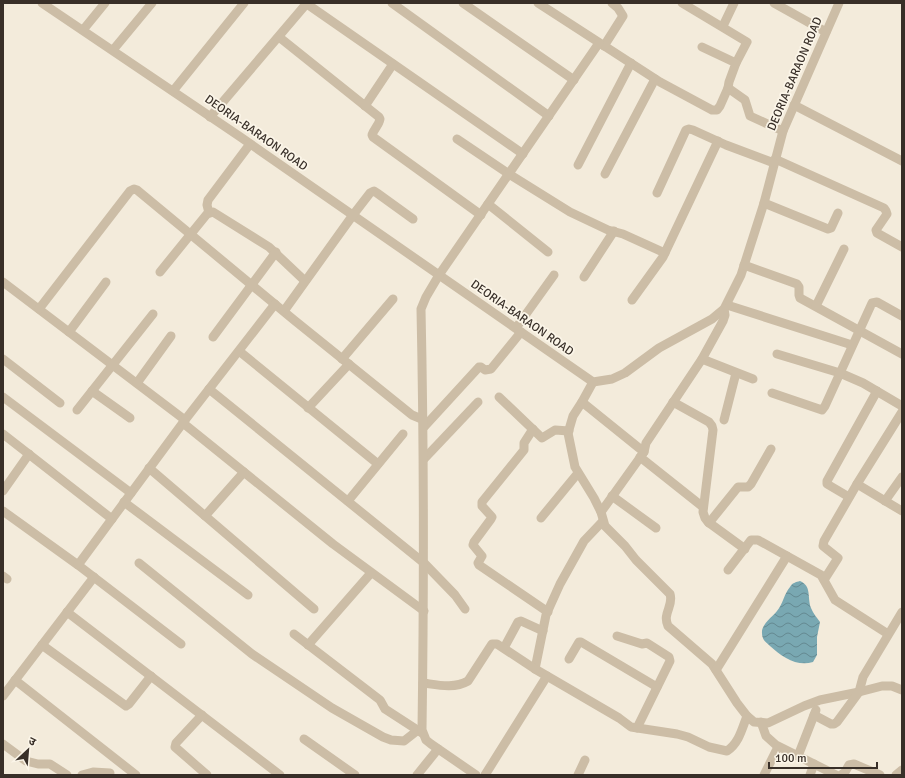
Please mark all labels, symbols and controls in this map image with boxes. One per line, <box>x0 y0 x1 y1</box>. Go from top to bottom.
street label: DEORIA-BARAON ROAD <box>764 15 826 133</box>
street label: DEORIA-BARAON ROAD <box>202 92 311 174</box>
street label: DEORIA-BARAON ROAD <box>468 277 577 359</box>
north arrow <box>8 730 48 770</box>
text: उ <box>26 734 38 749</box>
scale bar <box>769 744 877 770</box>
text: 100 m <box>775 751 807 766</box>

